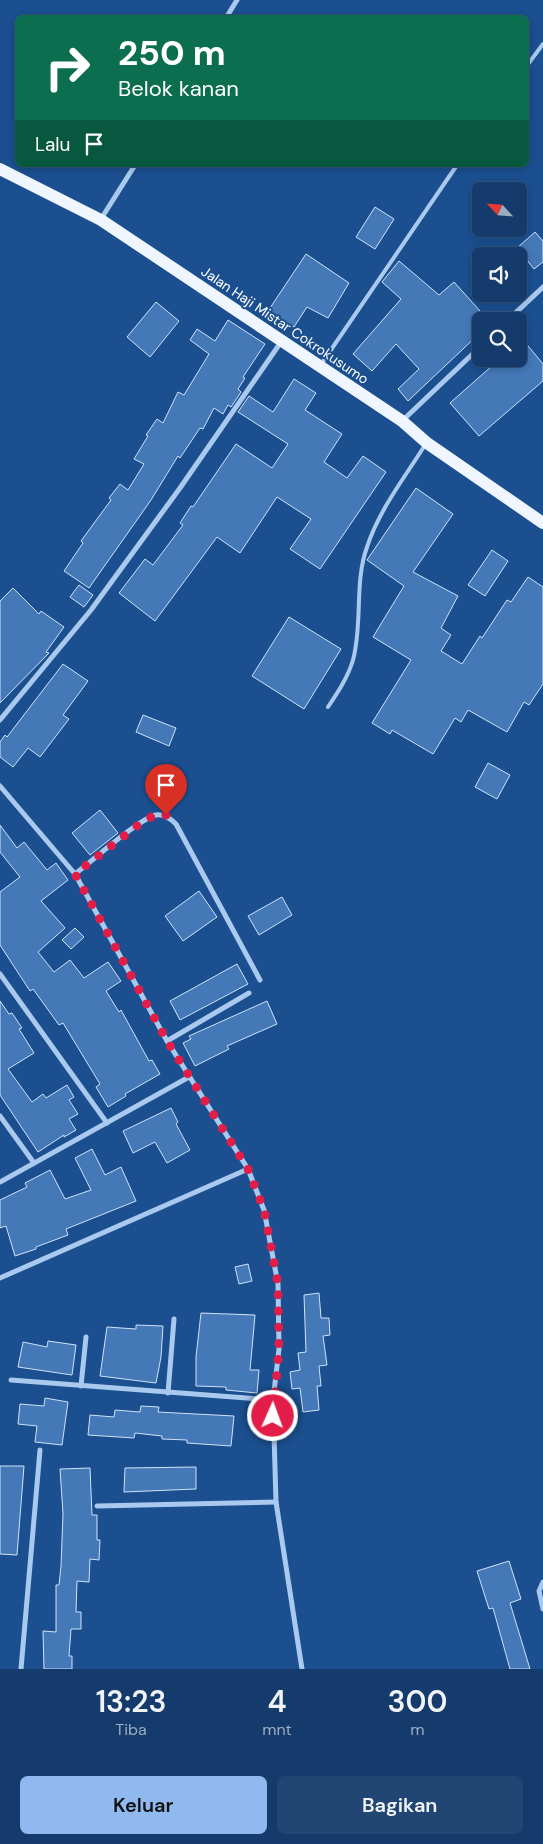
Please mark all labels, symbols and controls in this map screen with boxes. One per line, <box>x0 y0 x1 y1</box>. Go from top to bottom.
text: 250 m <box>118 30 226 76</box>
icon: right <box>35 35 100 100</box>
text: Belok kanan <box>118 74 239 103</box>
icon: arrive <box>80 130 108 158</box>
text: Lalu <box>35 132 70 157</box>
north arrow <box>472 182 528 238</box>
map controls <box>472 182 527 367</box>
button: sound <box>472 247 527 302</box>
street label: Jalan Haji Mistar Cokrokusumo <box>198 262 372 388</box>
button: search <box>472 312 527 367</box>
pin <box>145 764 187 815</box>
icon: arrive <box>152 771 180 799</box>
position arrow <box>246 1389 298 1441</box>
text: 13:23 <box>96 1682 167 1721</box>
text: 4 <box>267 1682 287 1721</box>
text: 300 <box>387 1682 447 1721</box>
text: Tiba <box>115 1719 147 1740</box>
text: mnt <box>262 1719 292 1740</box>
text: m <box>410 1719 425 1740</box>
button: Keluar <box>20 1776 267 1834</box>
button: Bagikan <box>277 1776 523 1834</box>

